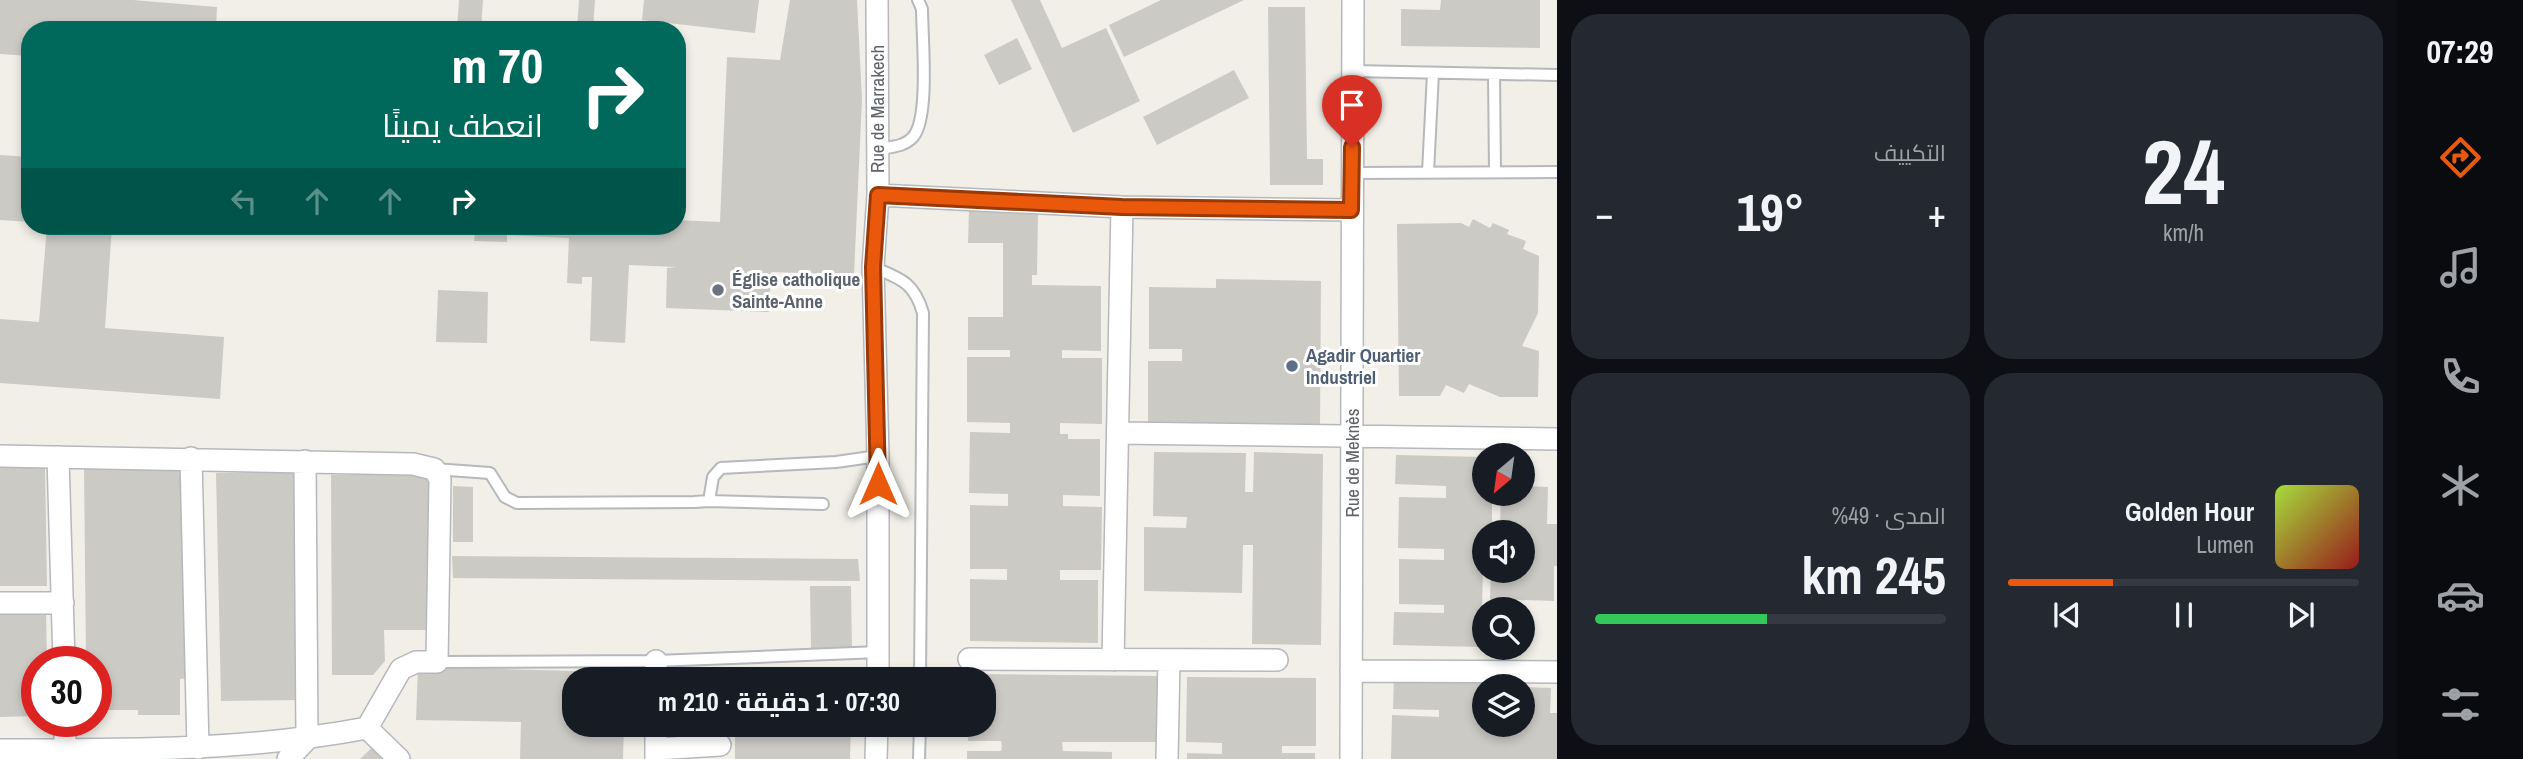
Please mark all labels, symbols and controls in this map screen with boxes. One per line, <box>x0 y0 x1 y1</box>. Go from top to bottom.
text: 07:29 <box>2426 30 2494 73</box>
text: 70 m <box>451 32 543 98</box>
street label: Rue de Marrakech <box>864 45 890 173</box>
icon: right <box>567 49 658 140</box>
pin <box>1322 75 1382 147</box>
icon: arrive <box>1333 86 1371 124</box>
text: انعطف يمينًا <box>382 104 543 147</box>
text: 24 <box>2142 110 2225 232</box>
icon: directions <box>2436 133 2485 182</box>
text: التكييف <box>1874 137 1946 168</box>
text: 19° <box>1736 177 1805 247</box>
icon: left <box>225 182 263 220</box>
icon: ahead <box>298 182 336 220</box>
icon: ahead <box>371 182 409 220</box>
icon: right <box>444 182 482 220</box>
text: − <box>1595 188 1613 239</box>
text: + <box>1928 188 1946 239</box>
text: km/h <box>2163 217 2204 248</box>
icon: music <box>2436 243 2485 292</box>
place label: Église catholique Sainte-Anne <box>732 266 860 314</box>
marker: Église catholique Sainte-Anne <box>710 282 726 298</box>
place label: Agadir Quartier Industriel <box>1306 342 1420 390</box>
icon: phone <box>2436 352 2485 401</box>
marker: Agadir Quartier Industriel <box>1284 358 1300 374</box>
street label: Rue de Meknès <box>1339 408 1365 518</box>
north arrow <box>1472 443 1535 506</box>
map controls <box>1472 443 1535 737</box>
position arrow <box>841 447 915 521</box>
icon: climate <box>2436 461 2485 510</box>
text: Golden Hour <box>2125 494 2254 529</box>
text: المدى · 49% <box>1832 500 1946 531</box>
button: sound <box>1472 520 1535 583</box>
text: Lumen <box>2196 529 2254 560</box>
text: 245 km <box>1801 540 1946 610</box>
icon: car <box>2436 571 2485 620</box>
icon: previous <box>2048 596 2086 634</box>
icon: pause <box>2165 596 2203 634</box>
icon: next <box>2282 596 2320 634</box>
button: search <box>1472 597 1535 660</box>
speed limit sign: 30 <box>21 646 112 737</box>
button: layers <box>1472 674 1535 737</box>
icon: filters <box>2436 680 2485 729</box>
text: 07:30 · 1 دقيقة · 210 m <box>658 684 900 719</box>

